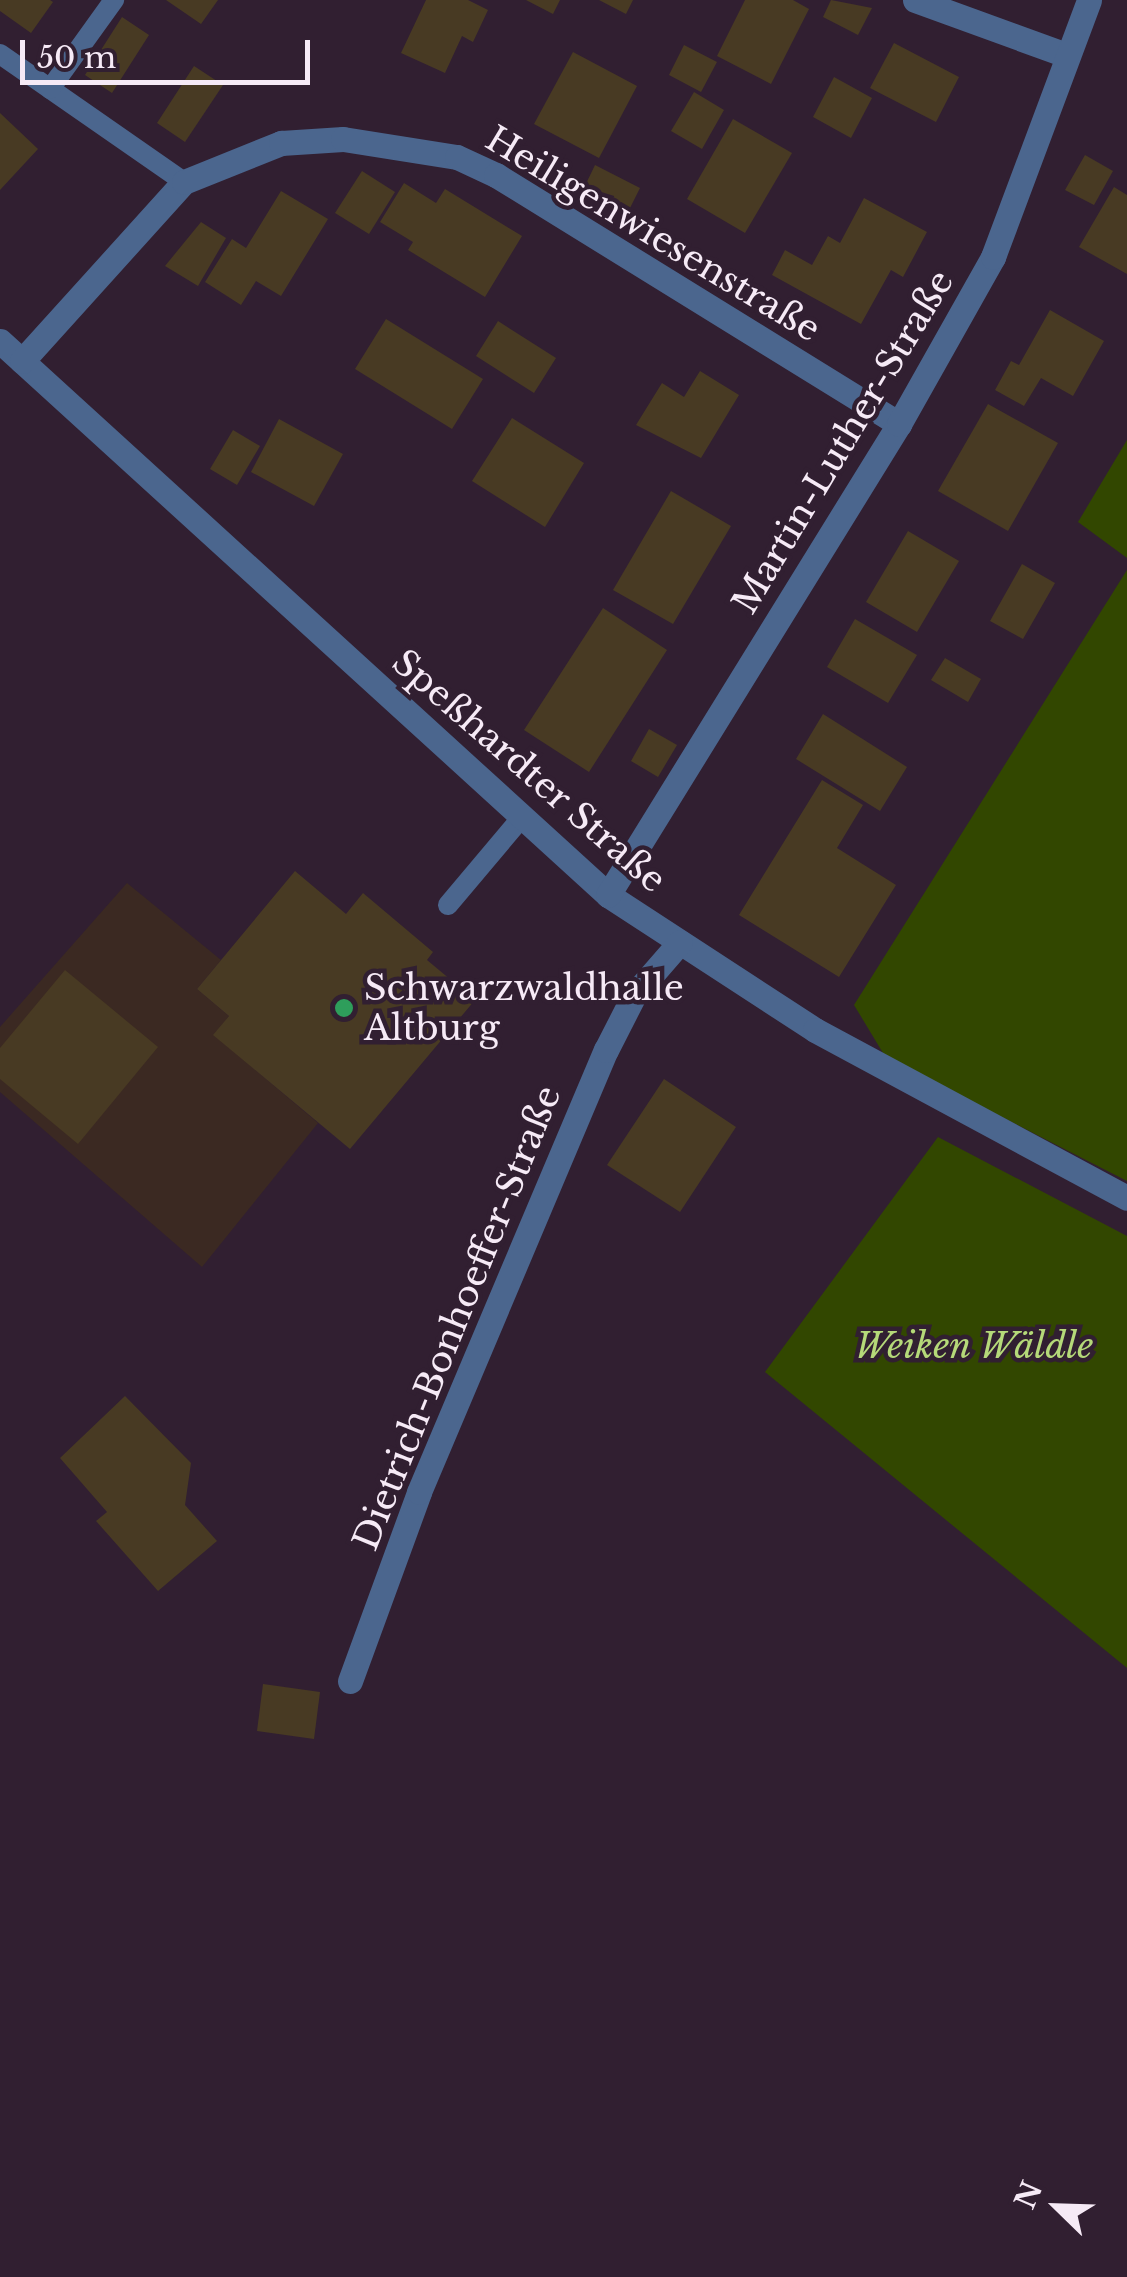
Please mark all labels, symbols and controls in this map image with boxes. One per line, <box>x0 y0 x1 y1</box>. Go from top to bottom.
scale bar <box>25 20 315 82</box>
text: 50 m <box>37 39 116 76</box>
street label: Heiligenwiesenstraße <box>478 118 828 350</box>
street label: Martin-Luther-Straße <box>724 263 962 621</box>
street label: Speßhardter Straße <box>383 641 675 901</box>
place label: Schwarzwaldhalle Altburg <box>364 967 684 1049</box>
marker: Schwarzwaldhalle Altburg <box>333 997 355 1019</box>
street label: Dietrich-Bonhoeffer-Straße <box>344 1080 570 1556</box>
park label: Weiken Wäldle <box>854 1325 1094 1367</box>
north arrow <box>1007 2157 1107 2257</box>
text: N <box>1008 2176 1050 2214</box>

